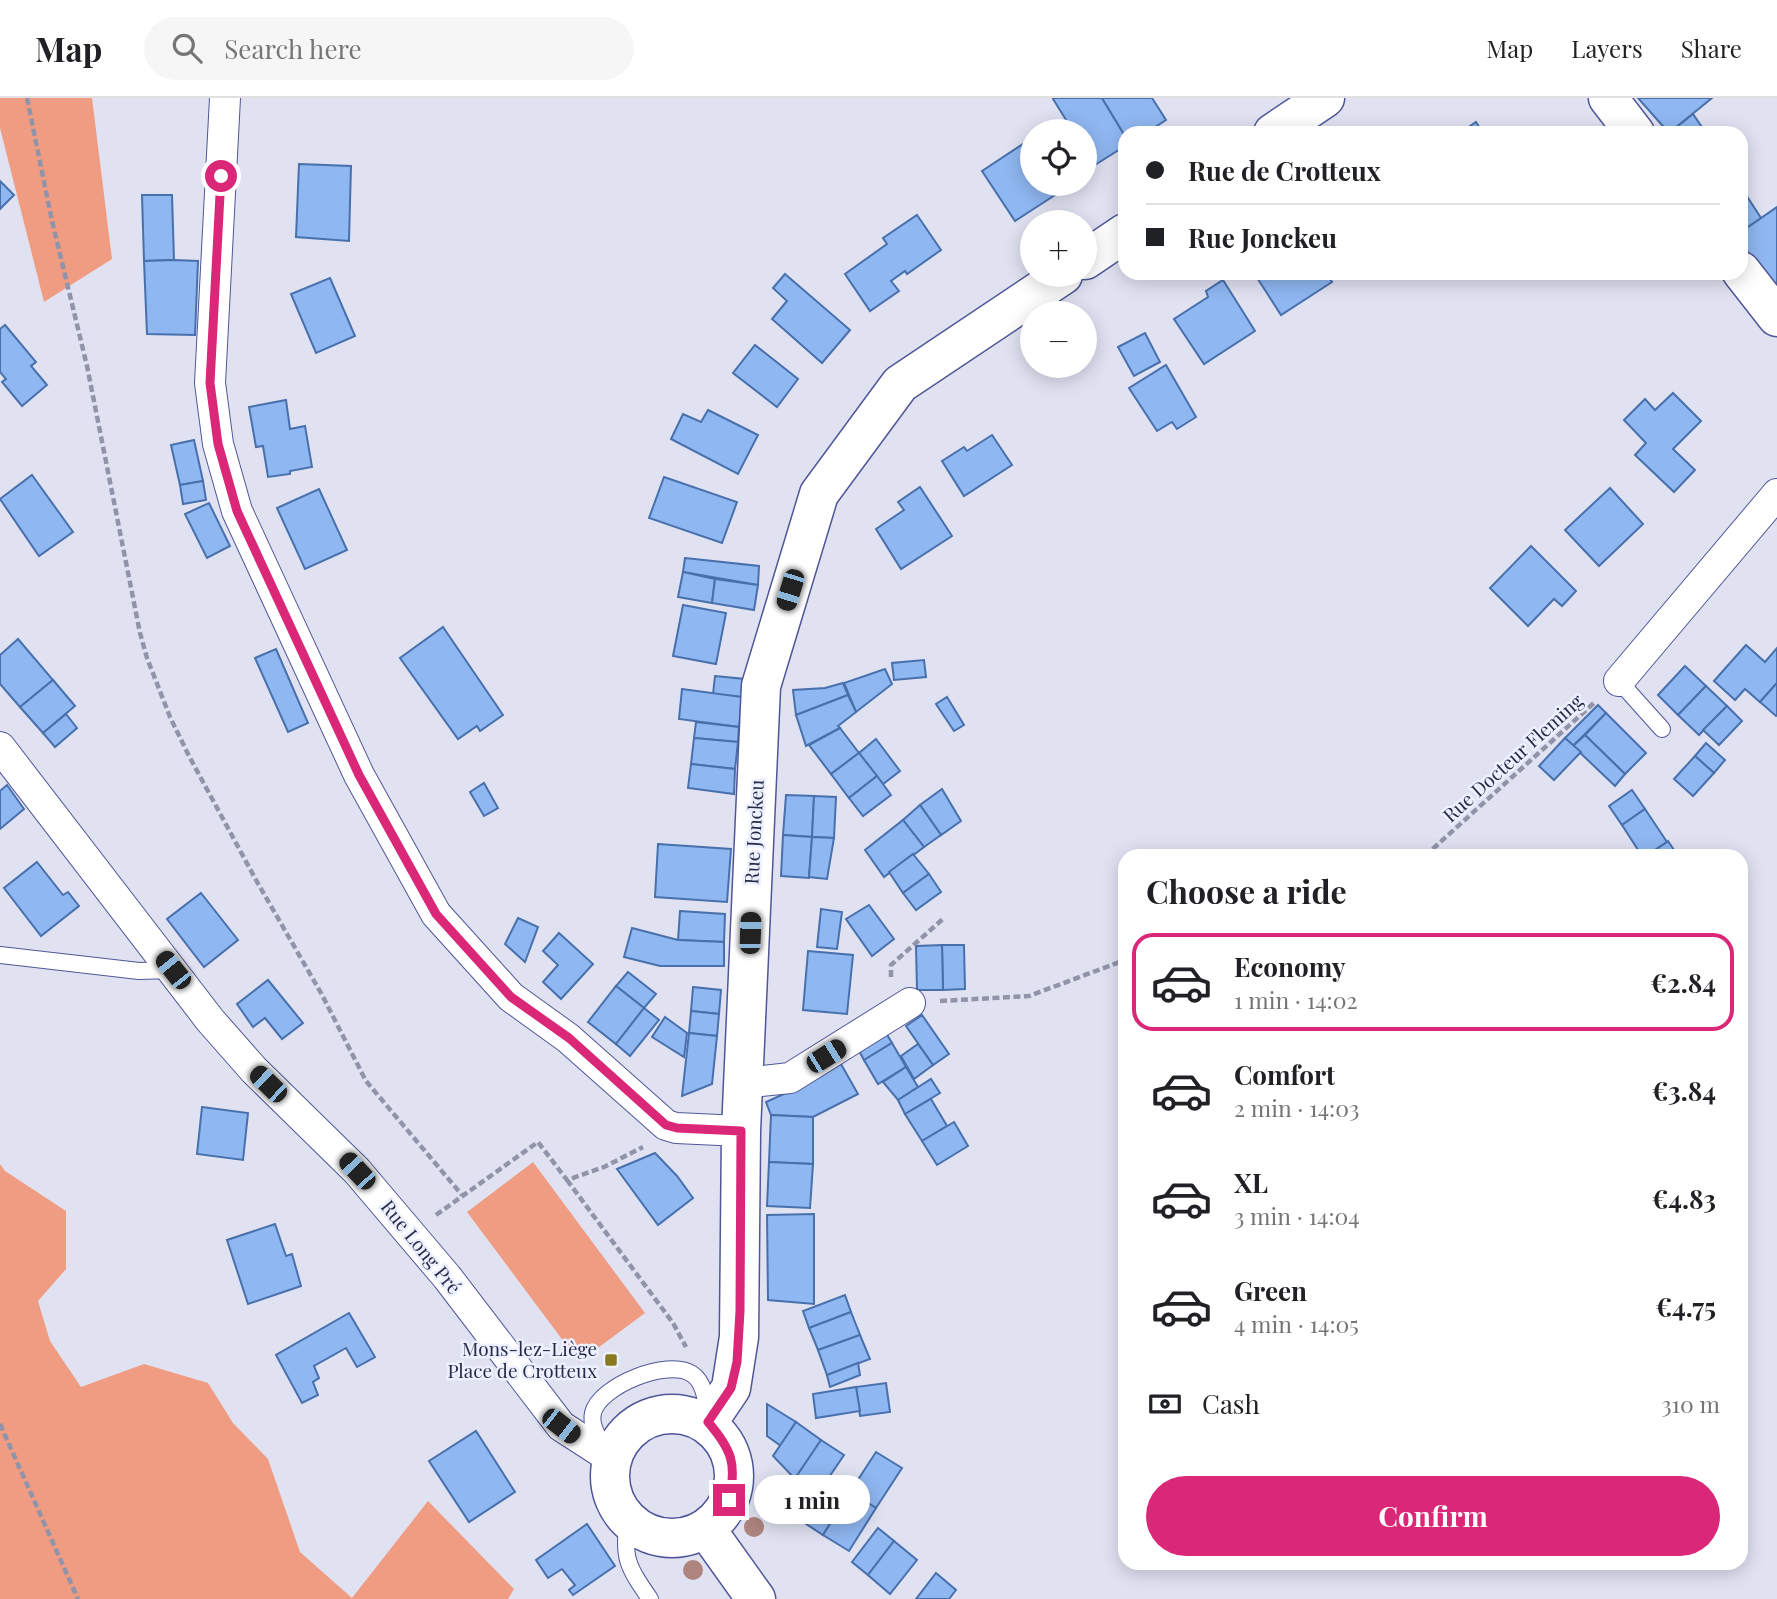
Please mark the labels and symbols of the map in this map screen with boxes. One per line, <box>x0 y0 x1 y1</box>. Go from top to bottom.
route start <box>205 160 237 192</box>
car <box>774 567 807 613</box>
street label: Rue Docteur Fleming <box>1437 687 1588 827</box>
street label: Rue Jonckeu <box>737 779 769 885</box>
car <box>739 912 762 954</box>
car <box>152 947 195 993</box>
car <box>803 1036 850 1076</box>
car <box>246 1062 291 1106</box>
car <box>335 1148 380 1194</box>
street label: Rue Long Pré <box>376 1194 468 1299</box>
place label: Mons-lez-Liège Place de Crotteux <box>447 1335 597 1383</box>
marker: Mons-lez-Liège Place de Crotteux <box>603 1352 619 1368</box>
car <box>538 1405 585 1447</box>
callout: 1 min <box>754 1476 869 1524</box>
route end <box>713 1484 745 1516</box>

